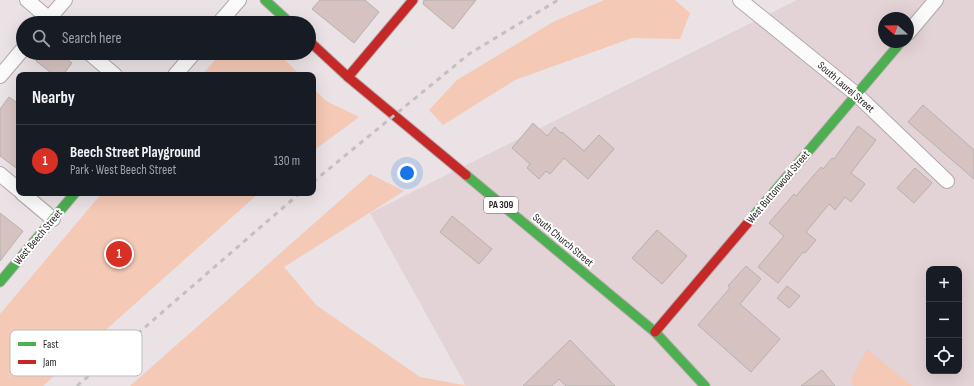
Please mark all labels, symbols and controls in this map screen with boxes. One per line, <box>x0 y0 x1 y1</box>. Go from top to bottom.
north arrow <box>878 12 914 48</box>
search box <box>16 16 316 60</box>
icon: search <box>30 27 52 49</box>
text: Search here <box>62 29 122 48</box>
street label: South Laurel Street <box>815 59 878 116</box>
text: Nearby <box>32 88 75 108</box>
text: Beech Street Playground <box>70 143 200 162</box>
street label: West Buttonwood Street <box>744 148 813 226</box>
text: 1 <box>42 153 48 169</box>
text: 130 m <box>274 153 300 169</box>
text: Park · West Beech Street <box>70 162 176 178</box>
your location <box>397 163 417 183</box>
road number: PA 309 <box>484 197 518 213</box>
street label: West Beech Street <box>11 206 65 267</box>
street label: South Church Street <box>530 211 597 270</box>
pin: 1 <box>106 239 132 269</box>
map controls <box>926 266 962 374</box>
button: + <box>926 266 962 302</box>
button: − <box>926 302 962 338</box>
legend <box>10 330 142 376</box>
text: Fast <box>43 338 59 351</box>
button: locate <box>926 338 962 374</box>
text: Jam <box>42 356 57 369</box>

